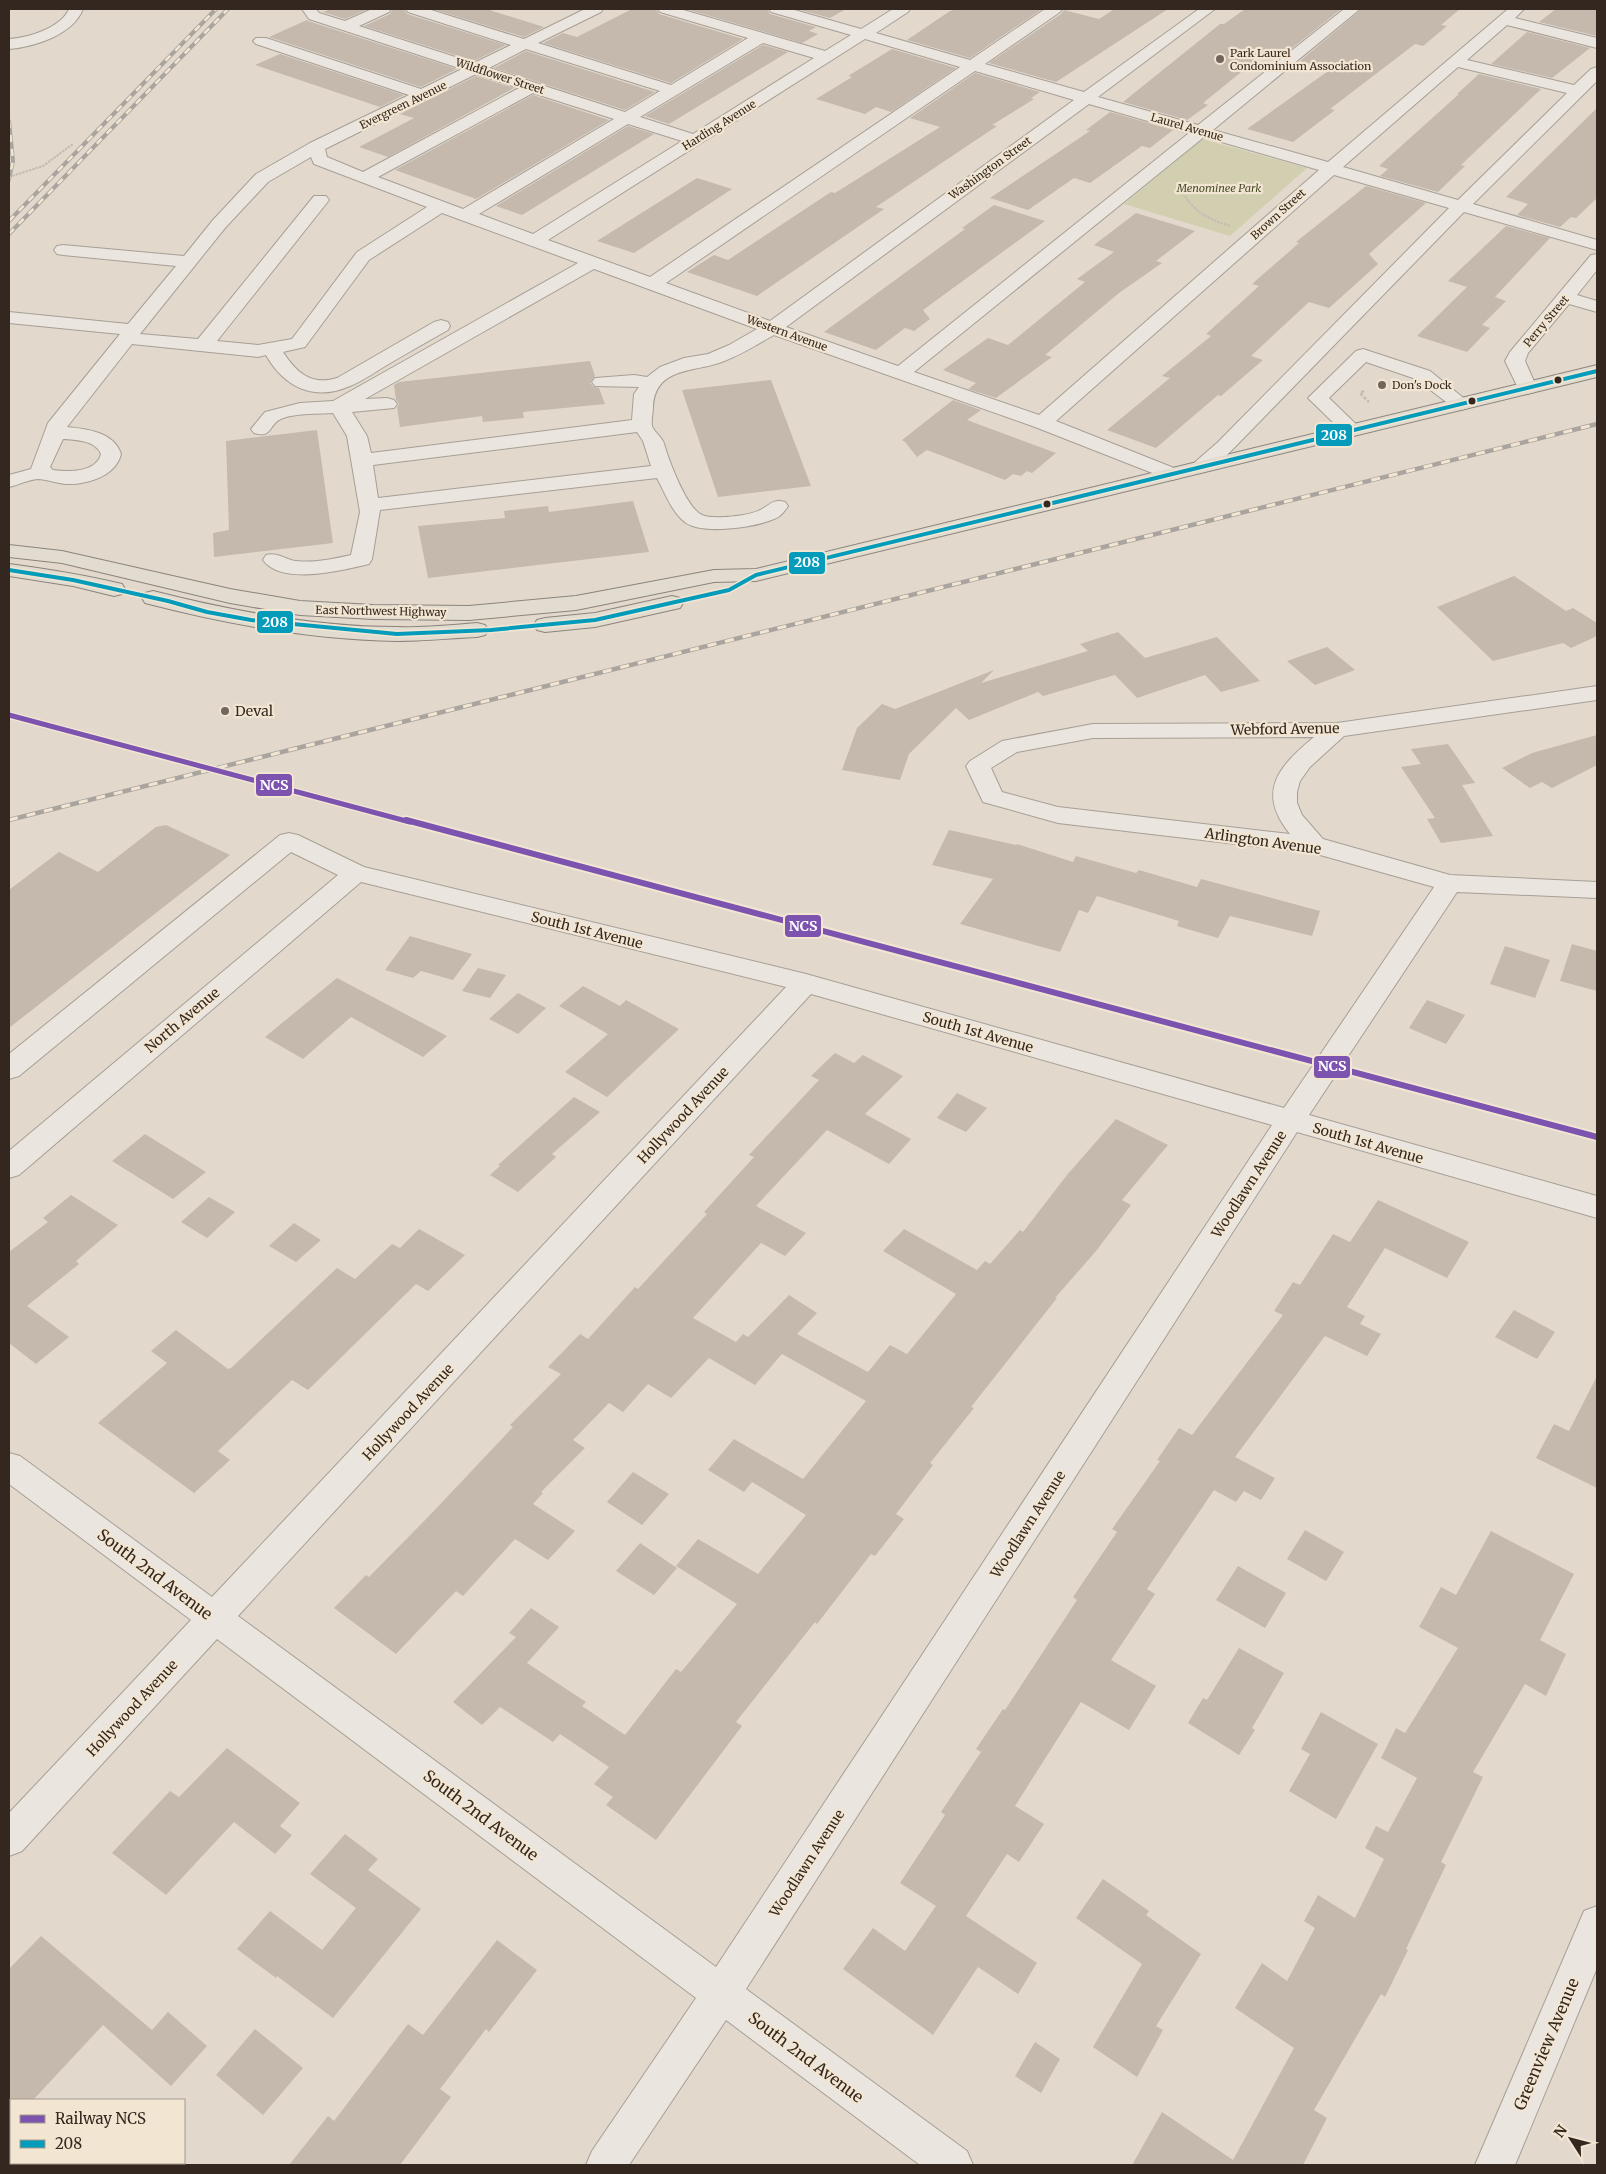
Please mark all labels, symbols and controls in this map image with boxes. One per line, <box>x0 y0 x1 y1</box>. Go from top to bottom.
place label: Park Laurel Condominium Association <box>1230 46 1372 73</box>
marker: Park Laurel Condominium Association <box>1214 53 1226 65</box>
street label: Wildflower Street <box>453 55 547 97</box>
street label: Evergreen Avenue <box>357 78 449 132</box>
street label: Harding Avenue <box>679 97 759 153</box>
street label: Laurel Avenue <box>1149 110 1225 144</box>
street label: Washington Street <box>945 133 1034 203</box>
park label: Menominee Park <box>1176 181 1261 195</box>
street label: Brown Street <box>1248 185 1309 242</box>
street label: Perry Street <box>1520 292 1572 350</box>
street label: Western Avenue <box>744 312 830 354</box>
unlabelled marker <box>1553 375 1563 385</box>
place label: Don's Dock <box>1392 378 1452 392</box>
marker: Don's Dock <box>1376 379 1388 391</box>
unlabelled marker <box>1467 396 1477 406</box>
line badge: 208 <box>1315 423 1353 447</box>
text: 208 <box>1321 426 1347 444</box>
unlabelled marker <box>1042 499 1052 509</box>
line badge: 208 <box>788 551 826 575</box>
text: 208 <box>794 553 820 571</box>
street label: East Northwest Highway <box>315 603 447 619</box>
line badge: 208 <box>256 610 294 634</box>
text: 208 <box>262 613 288 631</box>
place label: Deval <box>235 702 274 720</box>
marker: Deval <box>219 705 231 717</box>
street label: Webford Avenue <box>1229 719 1340 739</box>
line badge: NCS <box>255 773 293 797</box>
text: NCS <box>260 776 289 794</box>
street label: Arlington Avenue <box>1203 824 1322 858</box>
street label: South 1st Avenue <box>529 907 645 953</box>
line badge: NCS <box>784 914 822 938</box>
text: NCS <box>789 917 818 935</box>
street label: North Avenue <box>141 983 223 1057</box>
street label: South 1st Avenue <box>921 1008 1035 1056</box>
line badge: NCS <box>1313 1055 1351 1079</box>
text: NCS <box>1318 1057 1347 1075</box>
street label: Hollywood Avenue <box>634 1063 732 1167</box>
street label: South 1st Avenue <box>1311 1119 1425 1167</box>
street label: Woodlawn Avenue <box>1207 1127 1290 1242</box>
street label: Hollywood Avenue <box>359 1360 457 1464</box>
street label: Woodlawn Avenue <box>986 1467 1069 1582</box>
street label: South 2nd Avenue <box>93 1524 217 1624</box>
street label: Hollywood Avenue <box>83 1656 181 1760</box>
street label: South 2nd Avenue <box>419 1765 543 1865</box>
street label: Woodlawn Avenue <box>765 1806 848 1921</box>
street label: Greenview Avenue <box>1509 1975 1583 2113</box>
street label: South 2nd Avenue <box>744 2007 868 2107</box>
legend <box>10 2099 185 2164</box>
text: Railway NCS <box>55 2109 146 2128</box>
north arrow <box>1546 2114 1596 2164</box>
text: N <box>1550 2122 1571 2141</box>
text: 208 <box>55 2134 82 2153</box>

